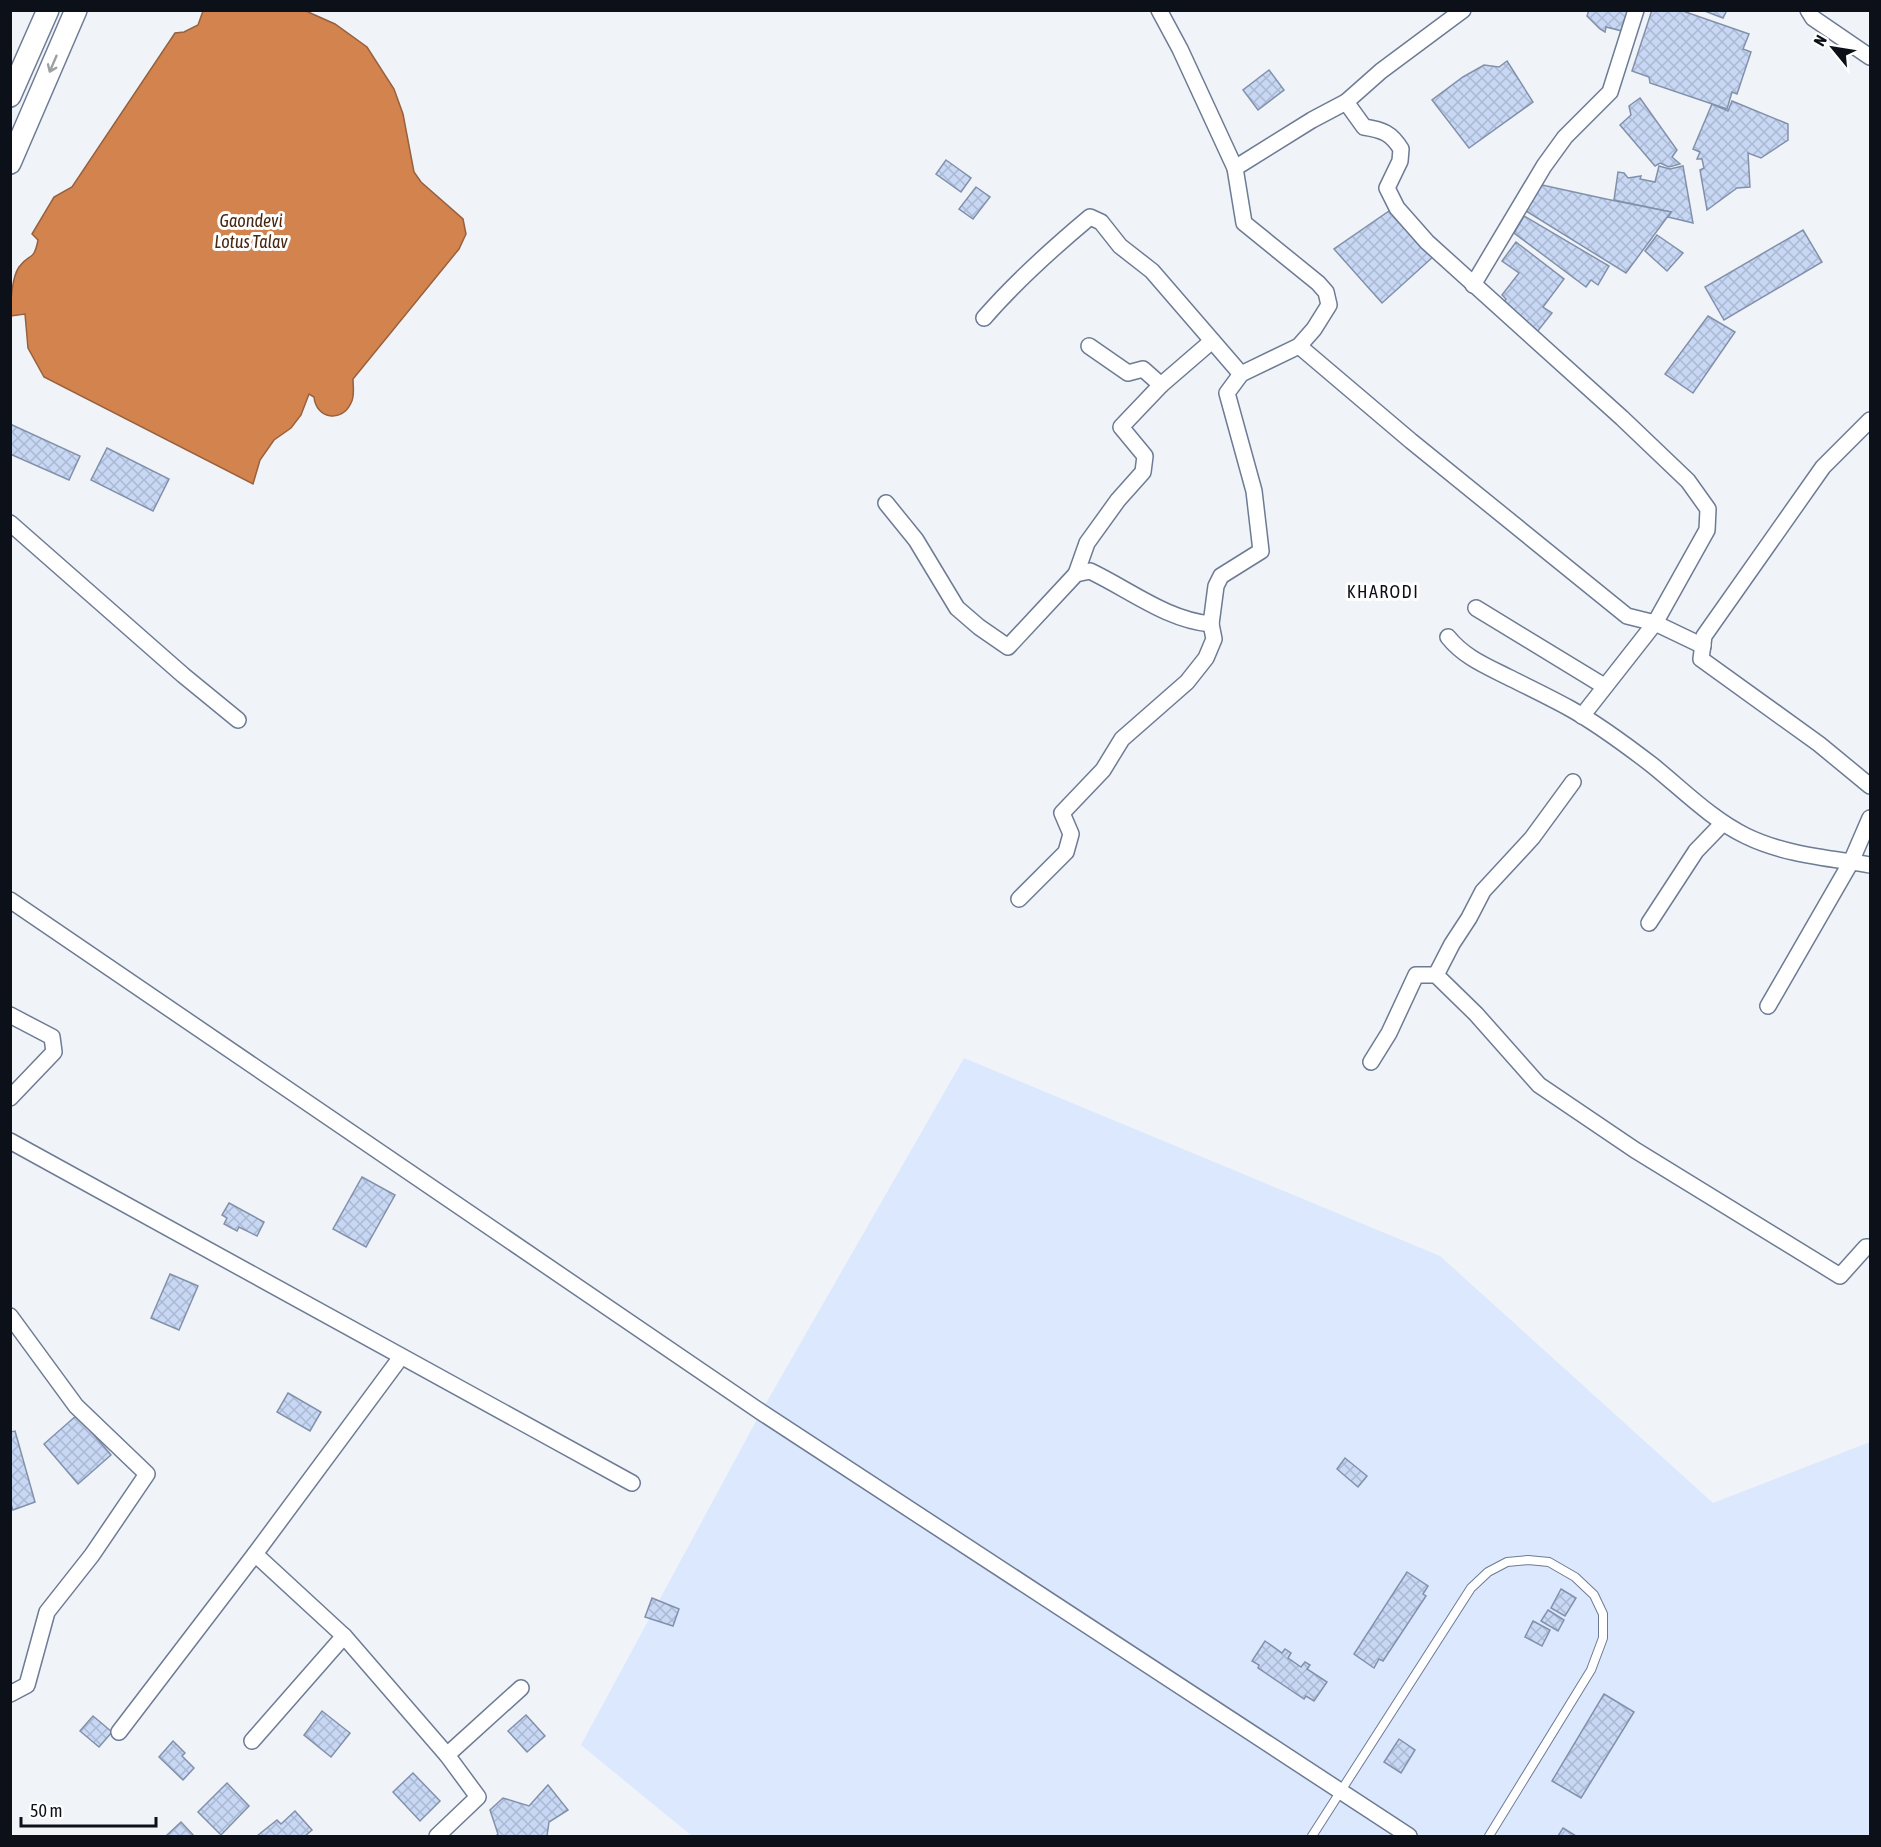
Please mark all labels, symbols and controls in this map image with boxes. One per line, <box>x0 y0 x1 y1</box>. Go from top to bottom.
north arrow <box>1803 18 1863 78</box>
text: N <box>1810 32 1830 49</box>
one-way arrow <box>47 55 58 73</box>
water label: Gaondevi Lotus Talav <box>214 210 288 252</box>
district label: KHARODI <box>1347 581 1419 602</box>
scale bar <box>21 1790 156 1828</box>
text: 50 m <box>30 1800 62 1821</box>

